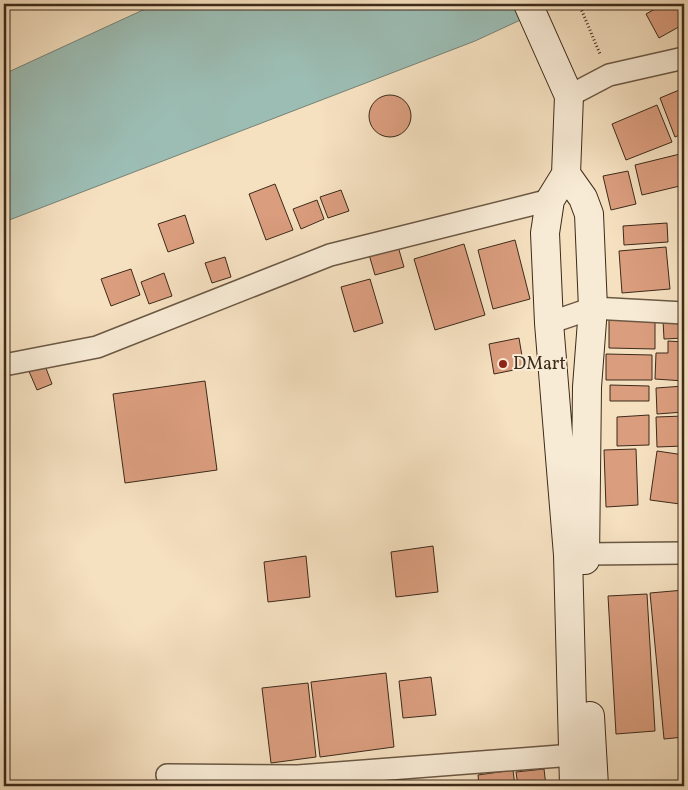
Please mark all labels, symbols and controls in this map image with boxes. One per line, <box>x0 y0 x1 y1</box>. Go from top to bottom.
place label: DMart <box>513 352 566 377</box>
marker: DMart <box>497 358 509 370</box>

